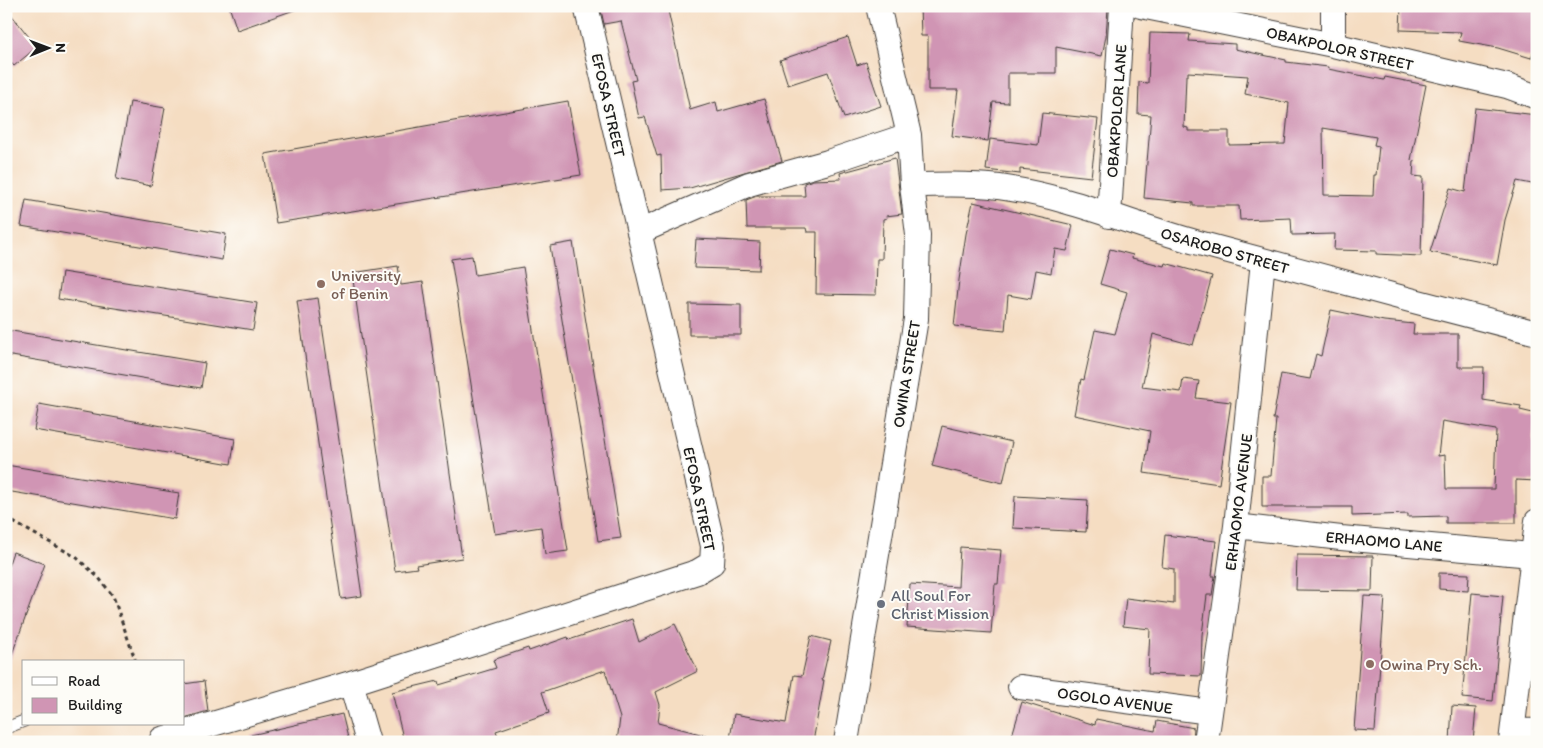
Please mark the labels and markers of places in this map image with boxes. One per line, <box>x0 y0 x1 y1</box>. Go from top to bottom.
place label: University of Benin <box>331 266 401 303</box>
marker: University of Benin <box>315 278 327 290</box>
place label: All Soul For Christ Mission <box>891 586 989 623</box>
marker: All Soul For Christ Mission <box>875 598 887 610</box>
place label: Owina Pry Sch. <box>1380 655 1482 674</box>
marker: Owina Pry Sch. <box>1364 658 1376 670</box>

